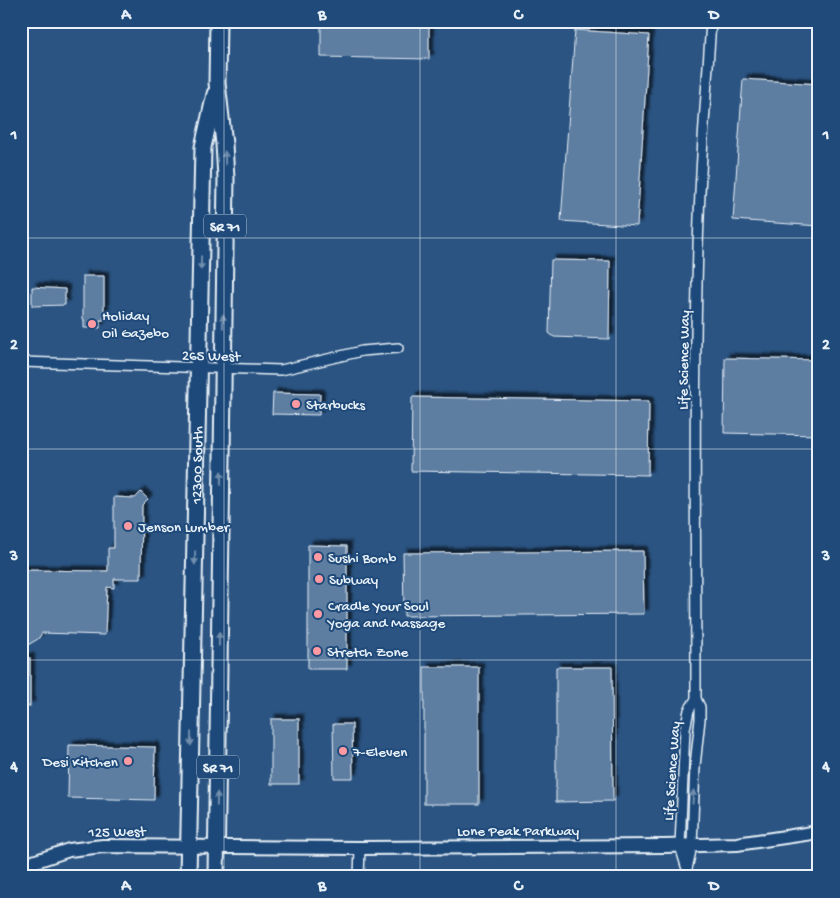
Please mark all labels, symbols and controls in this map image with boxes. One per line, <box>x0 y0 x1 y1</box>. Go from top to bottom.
text: A <box>120 7 132 26</box>
text: B <box>317 7 327 26</box>
text: C <box>513 7 524 26</box>
text: D <box>707 7 720 26</box>
text: 1 <box>10 127 17 146</box>
text: 1 <box>822 127 829 146</box>
one-way arrow <box>221 150 229 166</box>
road number: SR 71 <box>204 215 246 238</box>
one-way arrow <box>197 255 205 271</box>
place label: Holiday Oil Gazebo <box>102 308 169 343</box>
street label: Life Science Way <box>675 309 695 410</box>
one-way arrow <box>219 312 227 328</box>
marker: Holiday Oil Gazebo <box>86 318 98 330</box>
text: 2 <box>10 337 18 356</box>
text: 2 <box>822 337 830 356</box>
street label: 265 West <box>182 347 242 367</box>
place label: Starbucks <box>306 397 365 415</box>
marker: Starbucks <box>290 398 302 410</box>
street label: 12300 South <box>189 426 208 505</box>
one-way arrow <box>217 469 225 485</box>
place label: Jenson Lumber <box>138 519 231 537</box>
marker: Jenson Lumber <box>122 520 134 532</box>
text: 3 <box>9 548 18 567</box>
text: 3 <box>821 548 830 567</box>
one-way arrow <box>191 550 199 566</box>
place label: Sushi Bomb <box>328 550 396 568</box>
marker: Sushi Bomb <box>312 551 324 563</box>
place label: Subway <box>329 572 379 590</box>
marker: Subway <box>313 573 325 585</box>
place label: Cradle Your Soul Yoga and Massage <box>326 598 446 633</box>
marker: Cradle Your Soul Yoga and Massage <box>312 608 324 620</box>
one-way arrow <box>215 631 223 647</box>
place label: Stretch Zone <box>327 644 409 662</box>
marker: Stretch Zone <box>311 645 323 657</box>
street label: Life Science Way <box>661 720 685 821</box>
one-way arrow <box>187 731 195 747</box>
place label: 7-Eleven <box>352 744 407 762</box>
marker: 7-Eleven <box>337 745 349 757</box>
place label: Desi Kitchen <box>41 754 118 772</box>
marker: Desi Kitchen <box>122 755 134 767</box>
road number: SR 71 <box>197 756 239 779</box>
text: 4 <box>9 759 18 778</box>
text: 4 <box>821 759 830 778</box>
one-way arrow <box>690 789 698 805</box>
one-way arrow <box>213 790 221 806</box>
street label: 125 West <box>87 823 148 843</box>
street label: Lone Peak Parkway <box>457 823 580 841</box>
text: A <box>120 878 132 897</box>
text: B <box>317 878 327 897</box>
text: C <box>513 878 524 897</box>
text: D <box>707 878 720 897</box>

